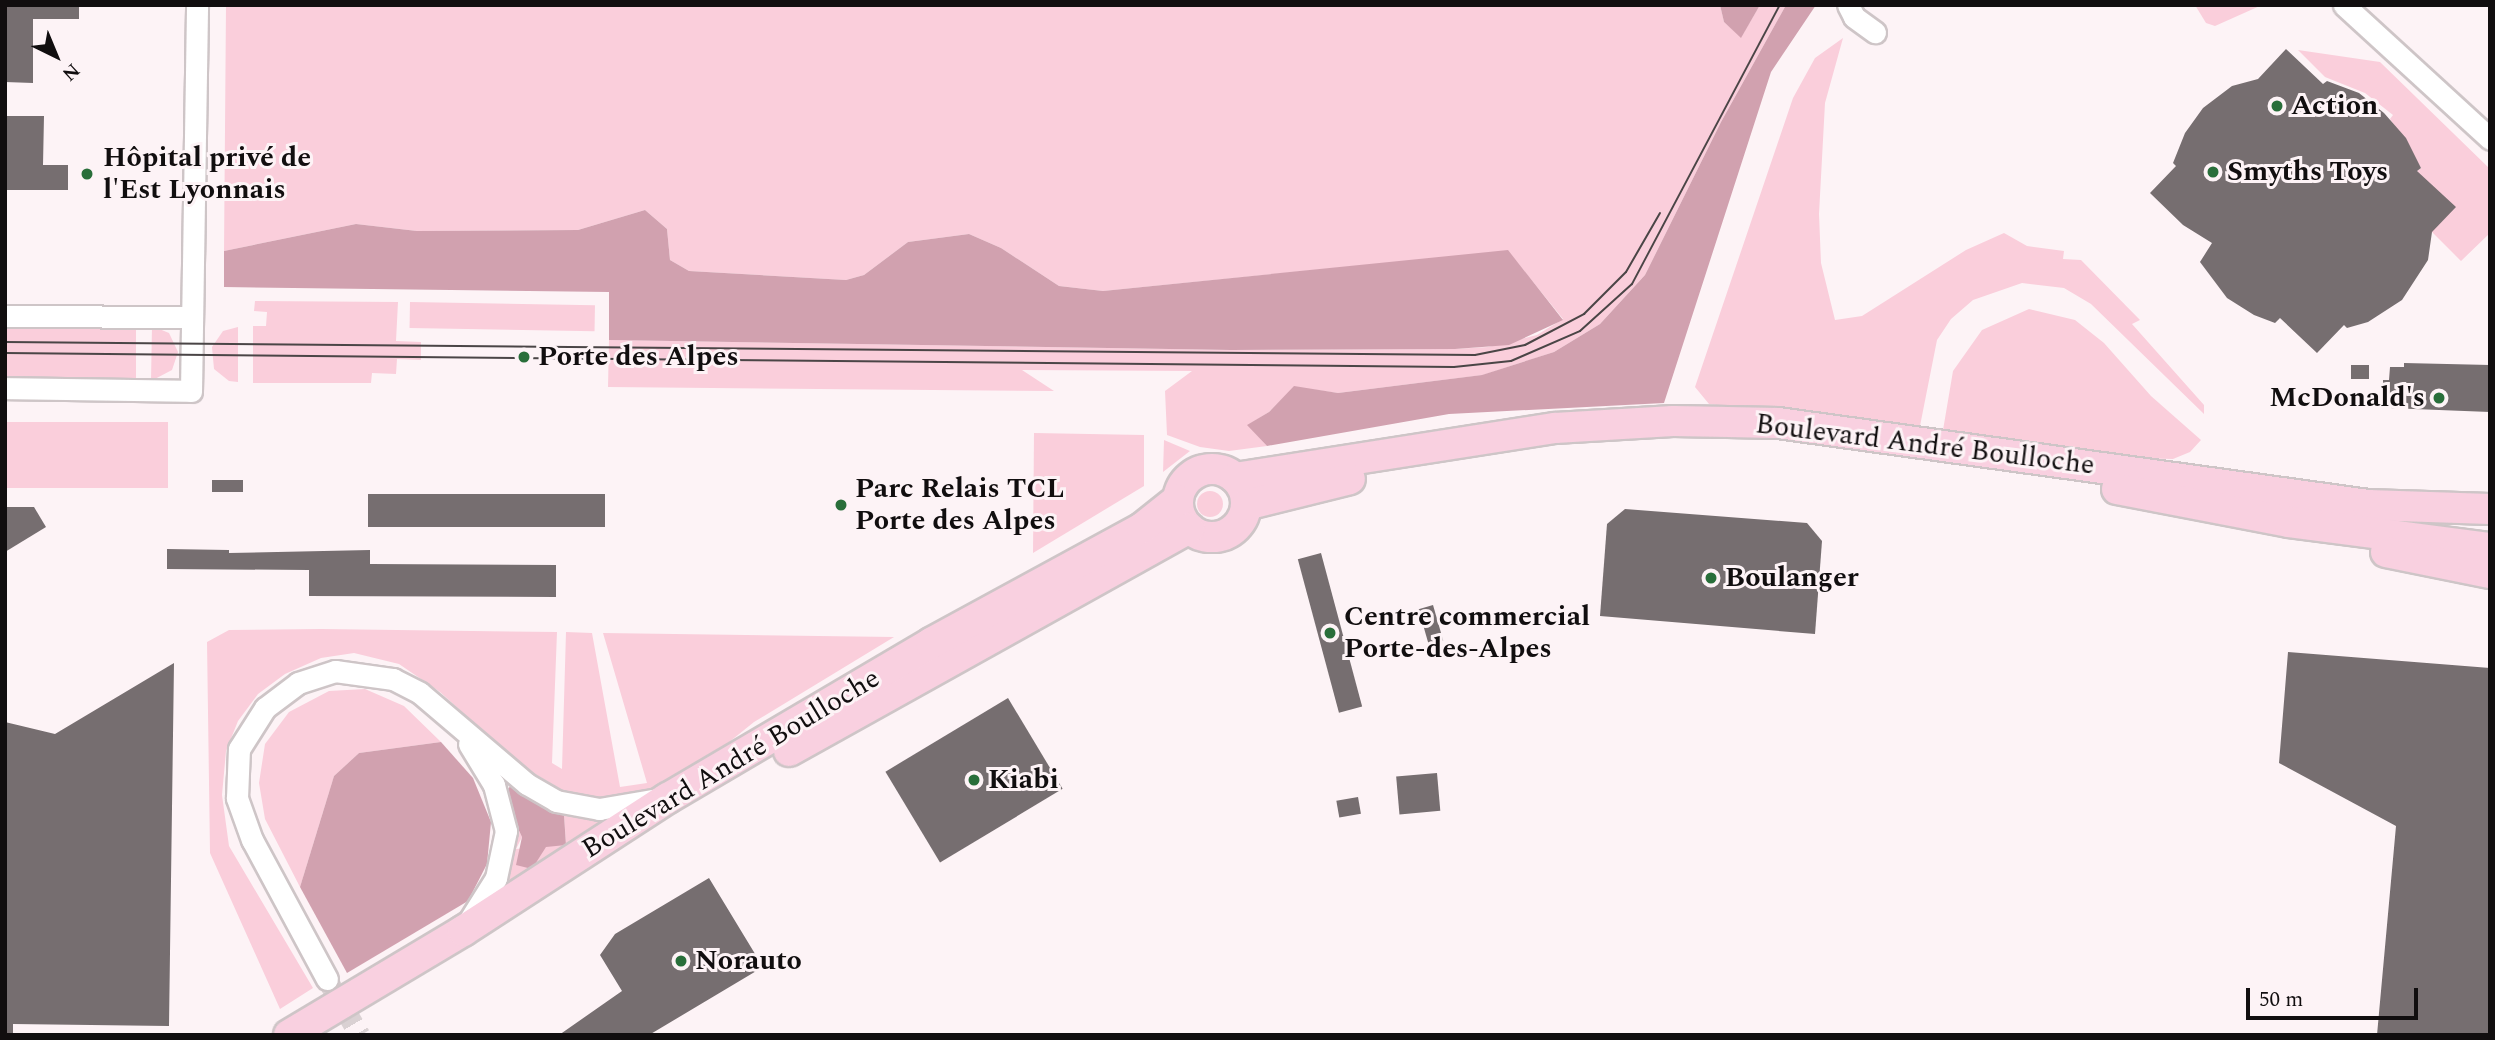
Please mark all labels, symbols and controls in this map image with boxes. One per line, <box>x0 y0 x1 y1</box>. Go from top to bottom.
north arrow <box>21 21 91 91</box>
text: N <box>55 56 86 88</box>
place label: Action <box>2291 89 2378 123</box>
marker: Action <box>2269 98 2285 114</box>
place label: Hôpital privé de l'Est Lyonnais <box>103 141 311 207</box>
place label: Smyths Toys <box>2227 155 2388 189</box>
marker: Hôpital privé de l'Est Lyonnais <box>77 164 97 184</box>
marker: Smyths Toys <box>2205 164 2221 180</box>
place label: Porte des Alpes <box>538 340 739 374</box>
marker: Porte des Alpes <box>516 349 532 365</box>
place label: McDonald's <box>2269 381 2425 415</box>
marker: McDonald's <box>2431 390 2447 406</box>
street label: Boulevard André Boulloche <box>1754 408 2096 482</box>
place label: Parc Relais TCL Porte des Alpes <box>855 472 1065 538</box>
marker: Parc Relais TCL Porte des Alpes <box>833 497 849 513</box>
place label: Boulanger <box>1725 561 1859 595</box>
marker: Boulanger <box>1703 570 1719 586</box>
place label: Centre commercial Porte-des-Alpes <box>1344 600 1590 666</box>
marker: Centre commercial Porte-des-Alpes <box>1322 625 1338 641</box>
street label: Boulevard André Boulloche <box>576 662 886 866</box>
place label: Kiabi <box>988 763 1059 797</box>
marker: Kiabi <box>966 772 982 788</box>
place label: Norauto <box>695 944 802 978</box>
marker: Norauto <box>673 953 689 969</box>
scale bar <box>2250 974 2422 1018</box>
text: 50 m <box>2259 984 2303 1016</box>

